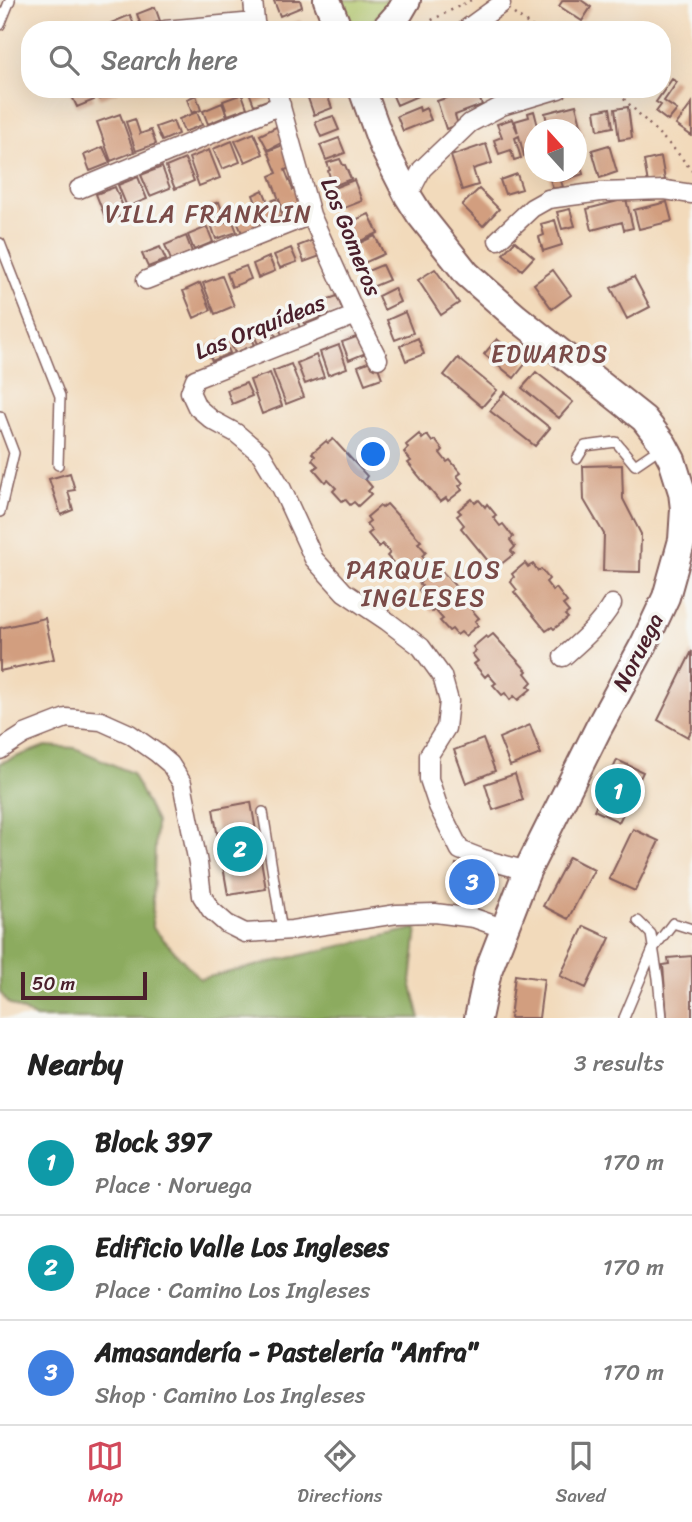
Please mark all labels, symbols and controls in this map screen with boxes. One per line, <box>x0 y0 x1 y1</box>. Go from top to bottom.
search box <box>21 21 671 98</box>
text: Search here <box>101 37 238 83</box>
icon: search <box>45 41 83 79</box>
north arrow <box>524 119 587 182</box>
street label: Los Gomeros <box>309 171 394 303</box>
district label: VILLA FRANKLIN <box>105 193 313 235</box>
street label: Las Orquídeas <box>188 282 332 372</box>
district label: EDWARDS <box>491 333 609 375</box>
your location <box>356 437 390 471</box>
district label: PARQUE LOS INGLESES <box>346 549 502 619</box>
street label: Noruega <box>601 605 675 699</box>
pin: 1 <box>595 765 641 817</box>
pin: 2 <box>217 823 263 875</box>
pin: 3 <box>449 856 495 908</box>
text: 50 m <box>32 967 75 1000</box>
scale bar <box>21 969 147 1001</box>
text: Nearby <box>28 1037 123 1091</box>
text: 3 results <box>574 1043 664 1084</box>
text: Block 397 <box>95 1119 211 1165</box>
text: 1 <box>46 1142 56 1183</box>
text: 170 m <box>603 1142 664 1183</box>
text: Place · Noruega <box>95 1165 252 1206</box>
text: Edificio Valle Los Ingleses <box>95 1224 389 1270</box>
text: 2 <box>44 1247 58 1288</box>
text: 170 m <box>603 1247 664 1288</box>
text: Place · Camino Los Ingleses <box>95 1270 370 1311</box>
text: Amasandería - Pastelería "Anfra" <box>95 1329 478 1375</box>
text: 3 <box>45 1352 57 1393</box>
text: 170 m <box>603 1352 664 1393</box>
text: Shop · Camino Los Ingleses <box>95 1375 365 1416</box>
tab: Map <box>86 1437 124 1512</box>
tab: Directions <box>297 1437 383 1512</box>
tab: Saved <box>555 1437 606 1512</box>

